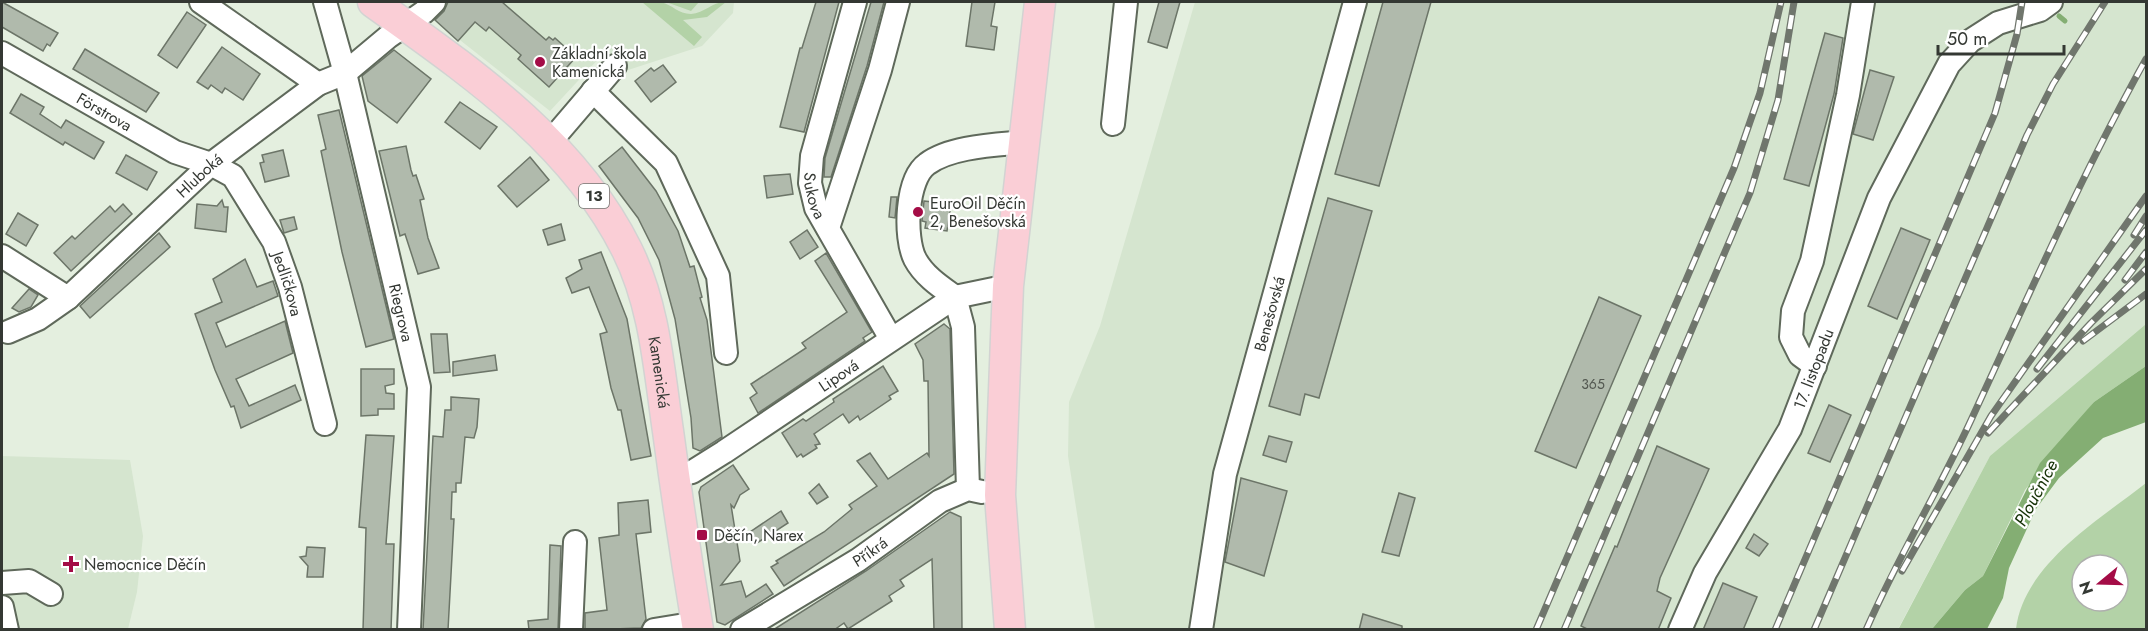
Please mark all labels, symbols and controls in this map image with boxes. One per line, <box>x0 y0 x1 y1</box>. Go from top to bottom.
scale bar <box>1938 18 2064 56</box>
text: 50 m <box>1947 26 1987 52</box>
place label: Základní škola Kamenická <box>552 42 647 83</box>
marker: Základní škola Kamenická <box>533 55 547 69</box>
street label: Förstrova <box>72 87 136 137</box>
street label: Hluboká <box>171 148 227 203</box>
street label: Sukova <box>798 172 831 223</box>
road number: 13 <box>579 184 609 208</box>
place label: EuroOil Děčín 2, Benešovská <box>930 192 1026 233</box>
marker: EuroOil Děčín 2, Benešovská <box>911 205 925 219</box>
street label: Jedličkova <box>266 246 308 319</box>
street label: Benešovská <box>1248 274 1290 354</box>
street label: Riegrova <box>384 281 419 344</box>
street label: 17. listopadu <box>1787 325 1839 413</box>
street label: Kamenická <box>643 334 676 410</box>
street label: Lipová <box>814 353 863 397</box>
house number: 365 <box>1581 374 1605 394</box>
water label: Ploučnice <box>2008 455 2064 531</box>
place label: Děčín, Narex <box>714 524 803 547</box>
marker: Děčín, Narex <box>695 528 709 542</box>
street label: Příkrá <box>848 531 892 572</box>
place label: Nemocnice Děčín <box>84 553 206 576</box>
north arrow <box>2070 553 2130 613</box>
marker: Nemocnice Děčín <box>62 555 80 573</box>
text: N <box>2073 578 2099 597</box>

